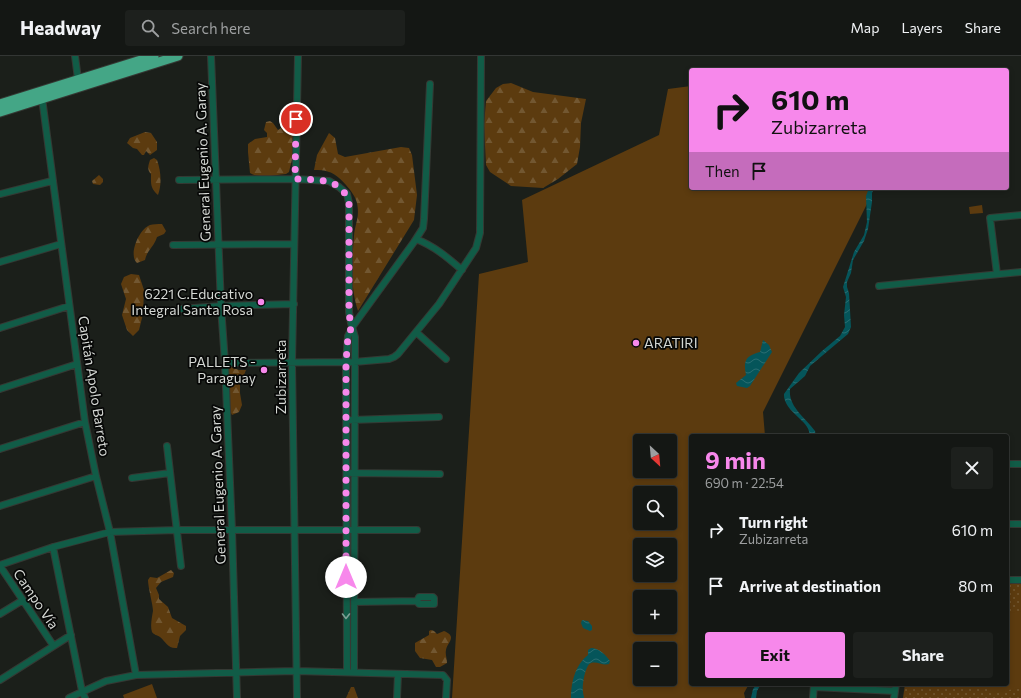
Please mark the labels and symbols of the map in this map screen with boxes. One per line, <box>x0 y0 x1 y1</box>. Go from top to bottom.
street label: General Eugenio A. Garay <box>191 82 214 242</box>
pin <box>279 102 313 136</box>
place label: 6221 C.Educativo Integral Santa Rosa <box>131 285 253 318</box>
marker: 6221 C.Educativo Integral Santa Rosa <box>256 297 266 307</box>
street label: Capitán Apolo Barreto <box>75 314 114 457</box>
place label: ARATIRI <box>644 334 698 351</box>
marker: ARATIRI <box>631 338 641 348</box>
street label: Zubizarreta <box>272 340 289 414</box>
place label: PALLETS - Paraguay <box>188 353 256 386</box>
marker: PALLETS - Paraguay <box>259 365 269 375</box>
street label: General Eugenio A. Garay <box>206 405 229 565</box>
north arrow <box>633 434 677 478</box>
position arrow <box>325 556 367 598</box>
street label: Campo Vía <box>10 565 63 632</box>
one-way arrow <box>342 613 351 619</box>

